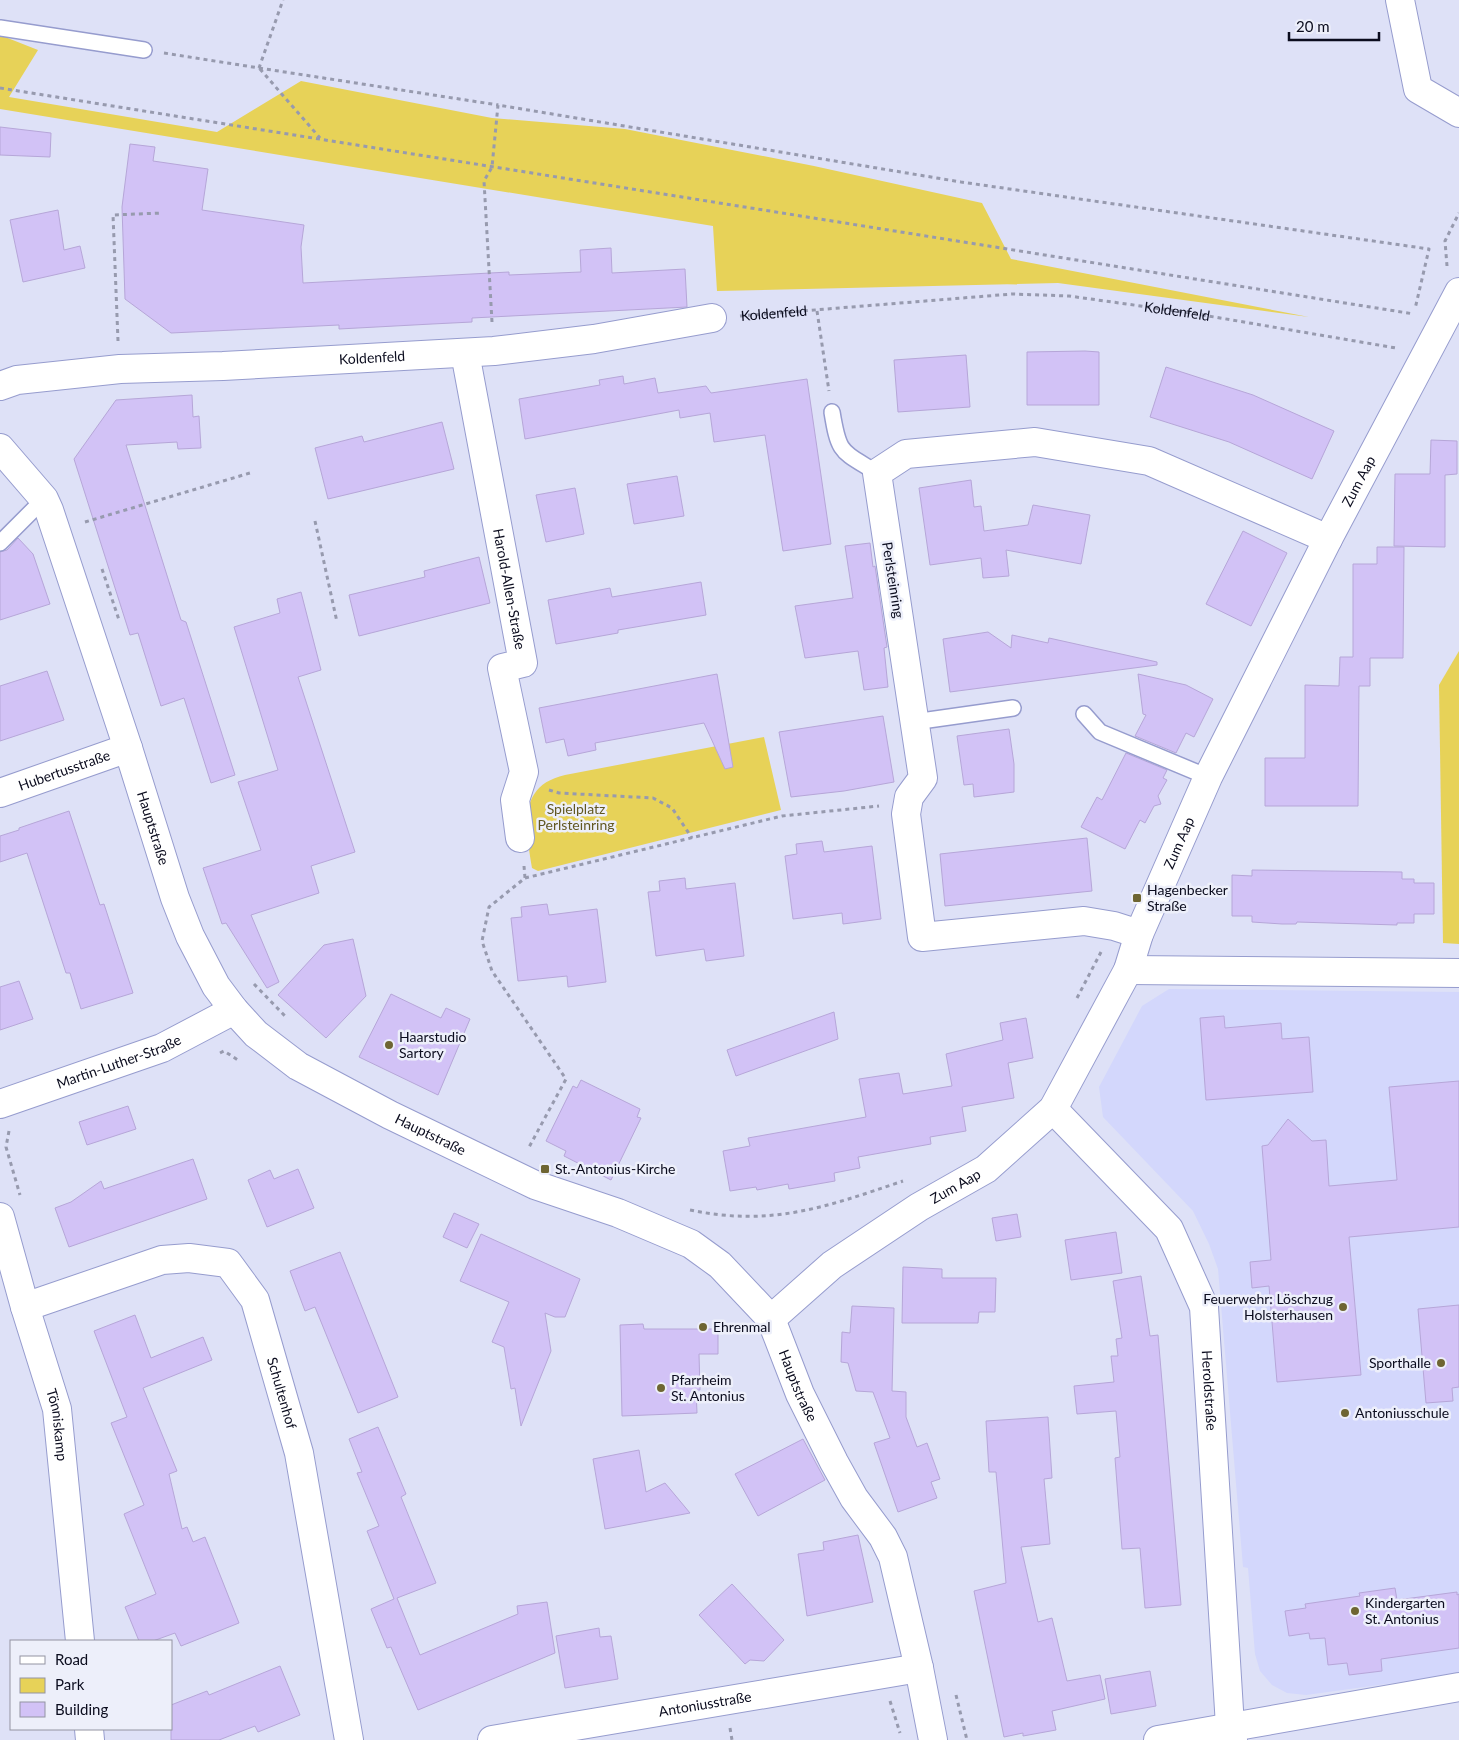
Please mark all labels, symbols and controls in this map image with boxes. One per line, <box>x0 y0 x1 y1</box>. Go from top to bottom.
scale bar <box>1289 10 1379 42</box>
text: 20 m <box>1296 17 1330 35</box>
street label: Koldenfeld <box>1143 298 1211 324</box>
street label: Koldenfeld <box>740 302 808 324</box>
street label: Koldenfeld <box>339 347 406 368</box>
street label: Zum Aap <box>1338 453 1379 509</box>
street label: Harold-Allen-Straße <box>490 527 529 651</box>
street label: Perlsteinring <box>879 541 908 619</box>
street label: Hubertusstraße <box>16 746 112 794</box>
street label: Hauptstraße <box>134 789 173 867</box>
park label: Spielplatz Perlsteinring <box>538 800 615 833</box>
street label: Zum Aap <box>1160 814 1197 871</box>
place label: Hagenbecker Straße <box>1147 881 1228 914</box>
marker: Hagenbecker Straße <box>1131 892 1143 904</box>
place label: Haarstudio Sartory <box>399 1028 467 1061</box>
street label: Martin-Luther-Straße <box>54 1031 184 1092</box>
marker: Haarstudio Sartory <box>383 1039 395 1051</box>
street label: Hauptstraße <box>392 1110 469 1158</box>
place label: St.-Antonius-Kirche <box>555 1160 675 1177</box>
marker: St.-Antonius-Kirche <box>539 1163 551 1175</box>
street label: Zum Aap <box>927 1165 983 1207</box>
place label: Feuerwehr: Löschzug Holsterhausen <box>1203 1290 1333 1323</box>
marker: Feuerwehr: Löschzug Holsterhausen <box>1337 1301 1349 1313</box>
place label: Ehrenmal <box>713 1318 771 1335</box>
marker: Ehrenmal <box>697 1321 709 1333</box>
street label: Hauptstraße <box>776 1347 821 1424</box>
street label: Heroldstraße <box>1199 1350 1221 1431</box>
place label: Sporthalle <box>1369 1354 1431 1371</box>
street label: Schultenhof <box>264 1355 301 1431</box>
marker: Sporthalle <box>1435 1357 1447 1369</box>
place label: Pfarrheim St. Antonius <box>671 1371 745 1404</box>
marker: Pfarrheim St. Antonius <box>655 1382 667 1394</box>
street label: Tönniskamp <box>43 1386 71 1462</box>
place label: Antoniusschule <box>1355 1404 1449 1421</box>
marker: Antoniusschule <box>1339 1407 1351 1419</box>
place label: Kindergarten St. Antonius <box>1365 1594 1445 1627</box>
marker: Kindergarten St. Antonius <box>1349 1605 1361 1617</box>
legend <box>10 1640 172 1730</box>
text: Road <box>55 1650 88 1668</box>
text: Park <box>55 1675 85 1693</box>
street label: Antoniusstraße <box>657 1687 753 1720</box>
text: Building <box>55 1700 108 1718</box>

